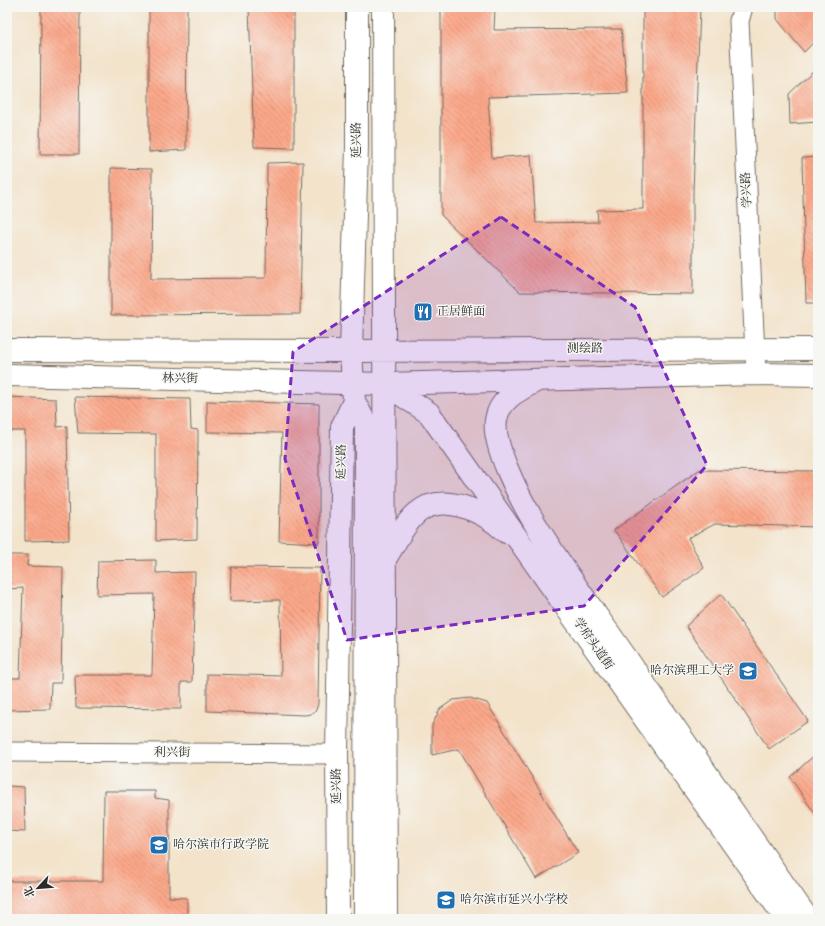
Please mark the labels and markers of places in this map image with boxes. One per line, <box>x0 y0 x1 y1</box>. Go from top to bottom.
restaurant icon: 正居鲜面 <box>412 301 434 323</box>
place label: 正居鲜面 <box>437 304 485 318</box>
school or university icon: 哈尔滨理工大学 <box>737 660 759 682</box>
place label: 哈尔滨理工大学 <box>650 663 734 677</box>
school or university icon: 哈尔滨市行政学院 <box>148 834 170 856</box>
place label: 哈尔滨市行政学院 <box>173 837 269 851</box>
school or university icon: 哈尔滨市延兴小学校 <box>435 889 457 911</box>
place label: 哈尔滨市延兴小学校 <box>460 892 568 906</box>

